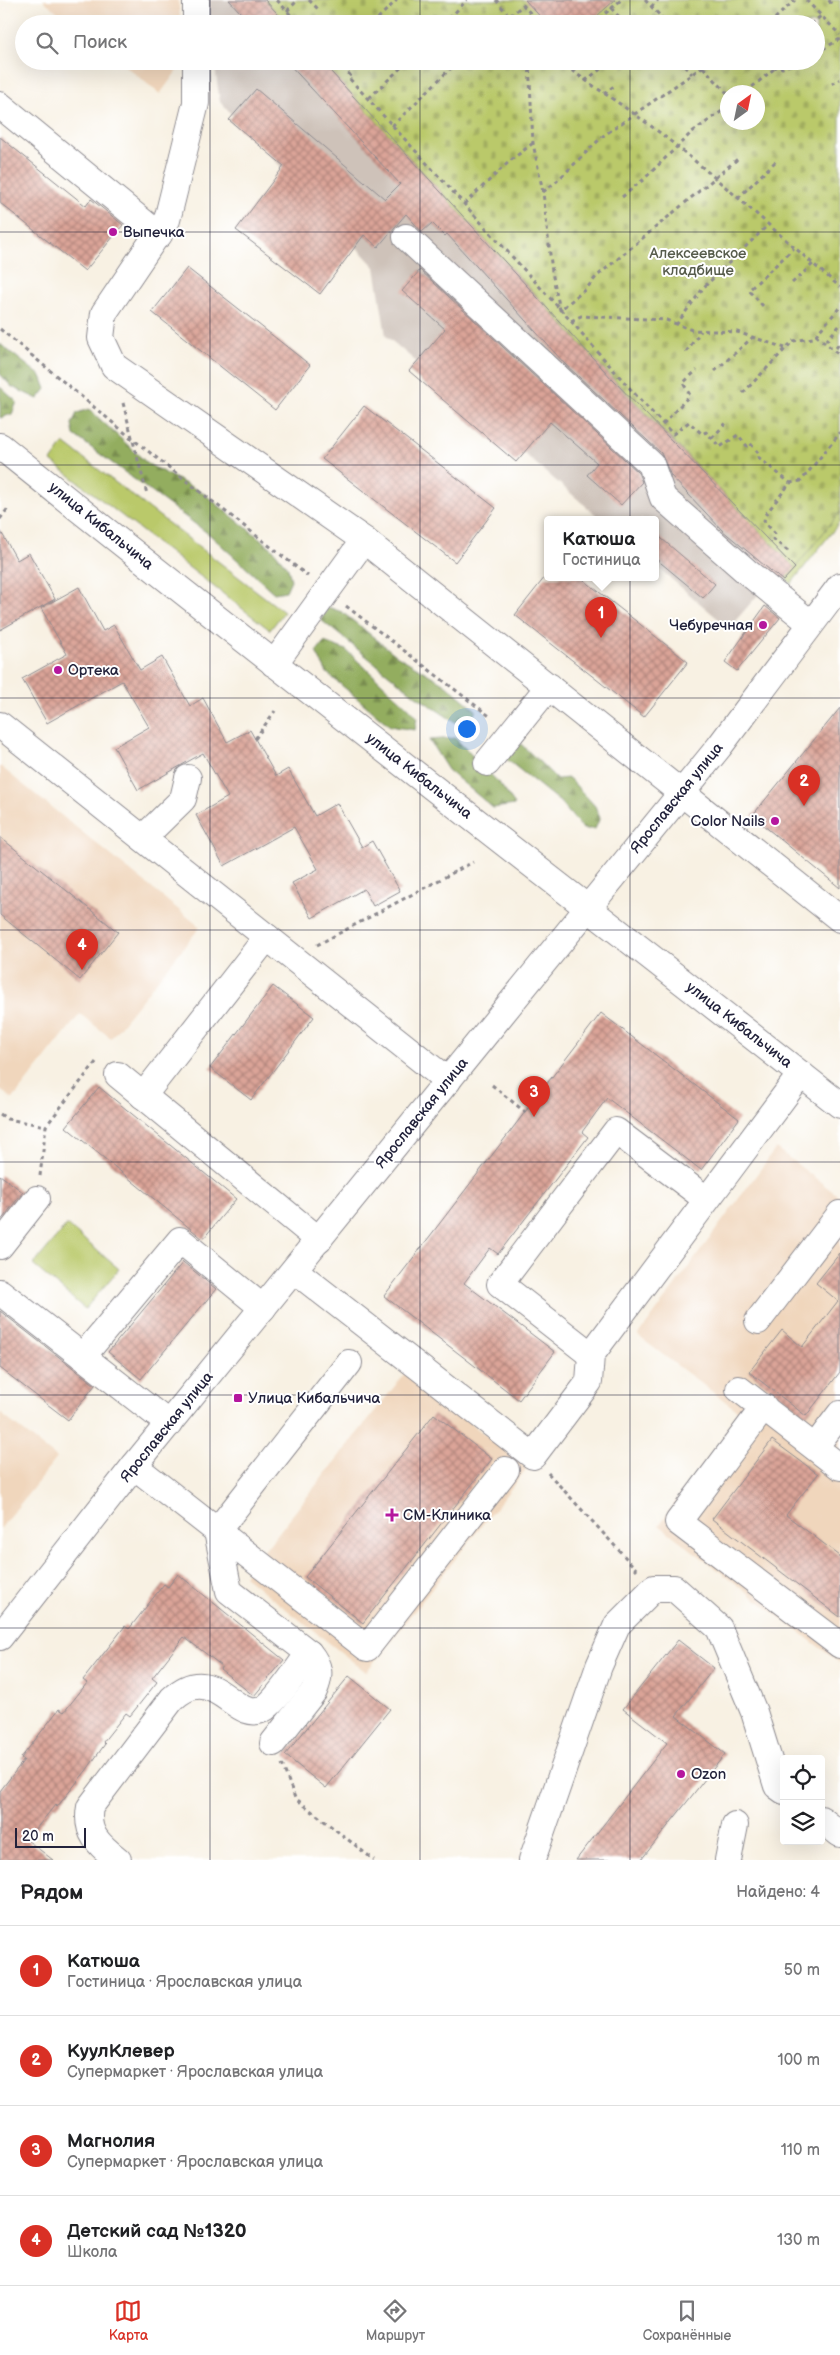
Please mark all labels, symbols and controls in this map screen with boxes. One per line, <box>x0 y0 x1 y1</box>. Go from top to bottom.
search box <box>15 15 825 70</box>
icon: search <box>33 29 61 57</box>
text: Поиск <box>73 31 127 54</box>
north arrow <box>720 85 765 130</box>
place label: Выпечка <box>123 223 185 242</box>
marker: Выпечка <box>107 226 119 238</box>
park label: Алексеевское кладбище <box>649 244 746 280</box>
street label: улица Кибальчича <box>45 478 157 574</box>
popup <box>544 516 659 581</box>
text: Катюша <box>562 528 635 551</box>
text: Гостиница <box>562 551 641 570</box>
pin: 1 <box>585 597 617 638</box>
place label: Чебуречная <box>669 616 753 635</box>
marker: Чебуречная <box>757 619 769 631</box>
place label: Ортека <box>68 661 119 680</box>
marker: Ортека <box>52 664 64 676</box>
your location <box>454 716 480 742</box>
street label: улица Кибальчича <box>362 729 476 823</box>
street label: Ярославская улица <box>626 739 728 857</box>
pin: 2 <box>788 765 820 806</box>
place label: Color Nails <box>691 812 766 831</box>
marker: Color Nails <box>769 815 781 827</box>
pin: 4 <box>66 929 98 970</box>
street label: улица Кибальчича <box>682 978 796 1072</box>
street label: Ярославская улица <box>371 1054 473 1172</box>
pin: 3 <box>518 1076 550 1117</box>
street label: Ярославская улица <box>116 1368 218 1486</box>
place label: Улица Кибальчича <box>248 1389 380 1408</box>
marker: Улица Кибальчича <box>232 1392 244 1404</box>
place label: СМ-Клиника <box>403 1506 491 1525</box>
marker: СМ-Клиника <box>385 1508 399 1522</box>
map controls <box>780 1755 825 1845</box>
button: locate <box>780 1755 825 1800</box>
place label: Ozon <box>691 1765 726 1784</box>
marker: Ozon <box>675 1768 687 1780</box>
button: layers <box>780 1800 825 1845</box>
scale bar <box>15 1825 86 1848</box>
text: 20 m <box>22 1828 54 1845</box>
text: Рядом <box>20 1880 83 1905</box>
text: Найдено: 4 <box>736 1883 820 1902</box>
text: Катюша <box>67 1950 140 1973</box>
text: 1 <box>33 1961 39 1980</box>
text: 50 m <box>784 1961 820 1980</box>
text: Гостиница · Ярославская улица <box>67 1973 302 1992</box>
text: КуулКлевер <box>67 2040 175 2063</box>
text: 2 <box>31 2051 41 2070</box>
text: 100 m <box>777 2051 820 2070</box>
text: Супермаркет · Ярославская улица <box>67 2063 323 2082</box>
text: Магнолия <box>67 2130 155 2153</box>
text: 3 <box>31 2141 41 2160</box>
text: 110 m <box>781 2141 820 2160</box>
text: Супермаркет · Ярославская улица <box>67 2153 323 2172</box>
text: Детский сад №1320 <box>67 2220 247 2243</box>
text: 4 <box>31 2231 41 2250</box>
text: 130 m <box>777 2231 820 2250</box>
text: Школа <box>67 2243 117 2262</box>
tab: Карта <box>109 2297 148 2344</box>
tab: Маршрут <box>366 2297 425 2344</box>
tab: Сохранённые <box>643 2297 731 2344</box>

